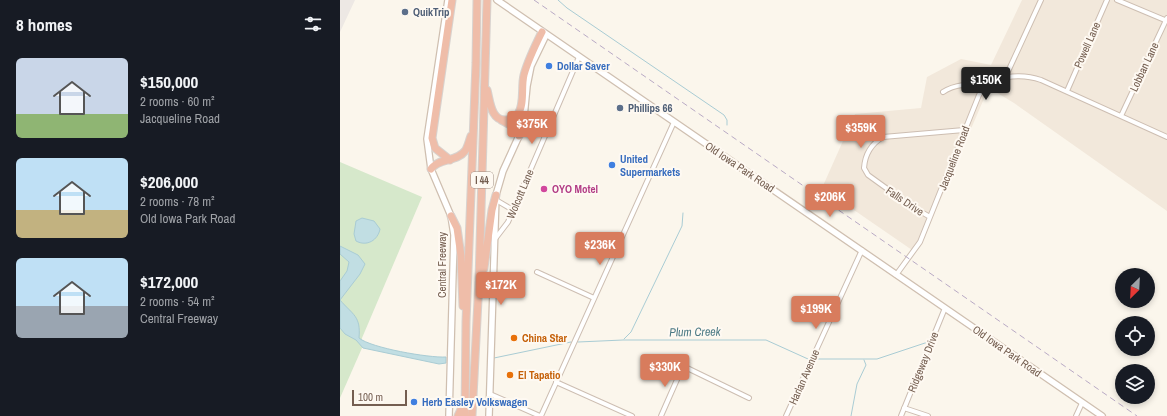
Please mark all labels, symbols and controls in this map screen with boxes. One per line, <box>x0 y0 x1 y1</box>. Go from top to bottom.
place label: QuikTrip <box>413 5 450 19</box>
marker: QuikTrip <box>400 7 410 17</box>
text: 8 homes <box>16 13 73 36</box>
icon: filters <box>302 13 324 35</box>
street label: Powell Lane <box>1071 20 1103 70</box>
street label: Lobban Lane <box>1127 40 1161 94</box>
place label: Dollar Saver <box>557 59 610 73</box>
marker: Dollar Saver <box>544 61 554 71</box>
pin: $150K <box>958 67 1014 101</box>
text: $150,000 <box>140 70 198 93</box>
text: $150K <box>970 71 1002 88</box>
icon: home <box>48 74 96 122</box>
text: 2 rooms · 60 m² <box>140 93 215 110</box>
place label: Phillips 66 <box>628 101 673 115</box>
marker: Phillips 66 <box>615 103 625 113</box>
text: Jacqueline Road <box>140 110 220 127</box>
pin: $375K <box>504 111 560 145</box>
text: $375K <box>516 115 548 132</box>
pin: $359K <box>833 115 889 149</box>
text: $359K <box>845 119 877 136</box>
street label: Jacqueline Road <box>935 124 973 192</box>
street label: Old Iowa Park Road <box>703 139 777 195</box>
place label: United Supermarkets <box>620 152 680 179</box>
marker: United Supermarkets <box>607 160 617 170</box>
street label: Wolcott Lane <box>503 167 537 221</box>
text: $206,000 <box>140 170 198 193</box>
road number: I 44 <box>471 172 493 188</box>
icon: home <box>48 174 96 222</box>
place label: OYO Motel <box>552 182 598 196</box>
street label: Falls Drive <box>883 183 927 219</box>
marker: OYO Motel <box>539 184 549 194</box>
pin: $206K <box>802 184 858 218</box>
text: $206K <box>814 188 846 205</box>
text: 2 rooms · 78 m² <box>140 193 215 210</box>
text: Old Iowa Park Road <box>140 210 235 227</box>
street label: Central Freeway <box>435 231 449 298</box>
pin: $236K <box>572 232 628 266</box>
text: $236K <box>584 236 616 253</box>
north arrow <box>1115 268 1155 308</box>
map controls <box>1115 268 1155 404</box>
text: $172,000 <box>140 270 198 293</box>
pin: $172K <box>473 272 529 306</box>
icon: home <box>48 274 96 322</box>
text: $172K <box>485 276 517 293</box>
text: 2 rooms · 54 m² <box>140 293 215 310</box>
pin: $199K <box>788 296 844 330</box>
text: $199K <box>800 300 832 317</box>
text: Central Freeway <box>140 310 218 327</box>
button: locate <box>1115 316 1155 356</box>
street label: Old Iowa Park Road <box>970 322 1044 380</box>
water label: Plum Creek <box>669 324 722 340</box>
street label: Ridgeway Drive <box>904 330 942 394</box>
place label: China Star <box>522 331 568 345</box>
marker: China Star <box>509 333 519 343</box>
street label: Harlan Avenue <box>786 347 822 407</box>
pin: $330K <box>637 354 693 388</box>
text: $330K <box>649 358 681 375</box>
button: layers <box>1115 364 1155 404</box>
place label: El Tapatio <box>518 368 561 382</box>
marker: El Tapatio <box>505 370 515 380</box>
scale bar <box>352 388 407 407</box>
text: 100 m <box>358 390 383 404</box>
place label: Herb Easley Volkswagen <box>422 395 528 409</box>
marker: Herb Easley Volkswagen <box>409 397 419 407</box>

